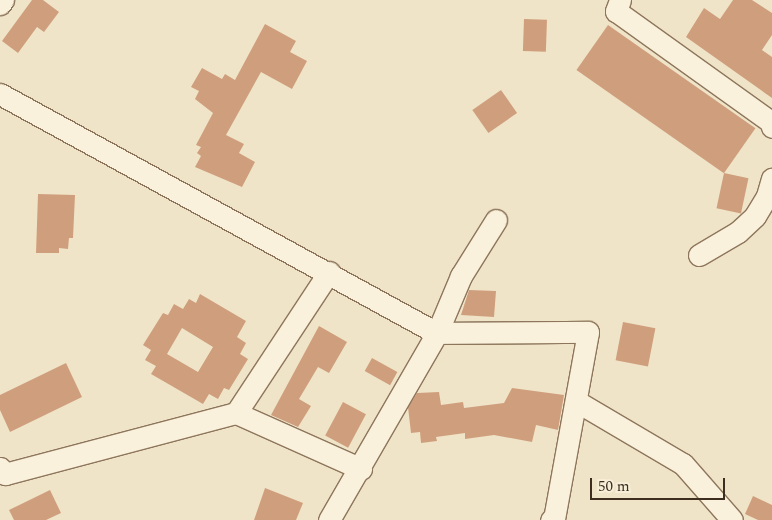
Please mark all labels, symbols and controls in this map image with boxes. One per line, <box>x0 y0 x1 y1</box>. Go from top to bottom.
scale bar <box>592 468 727 500</box>
text: 50 m <box>598 475 630 498</box>

